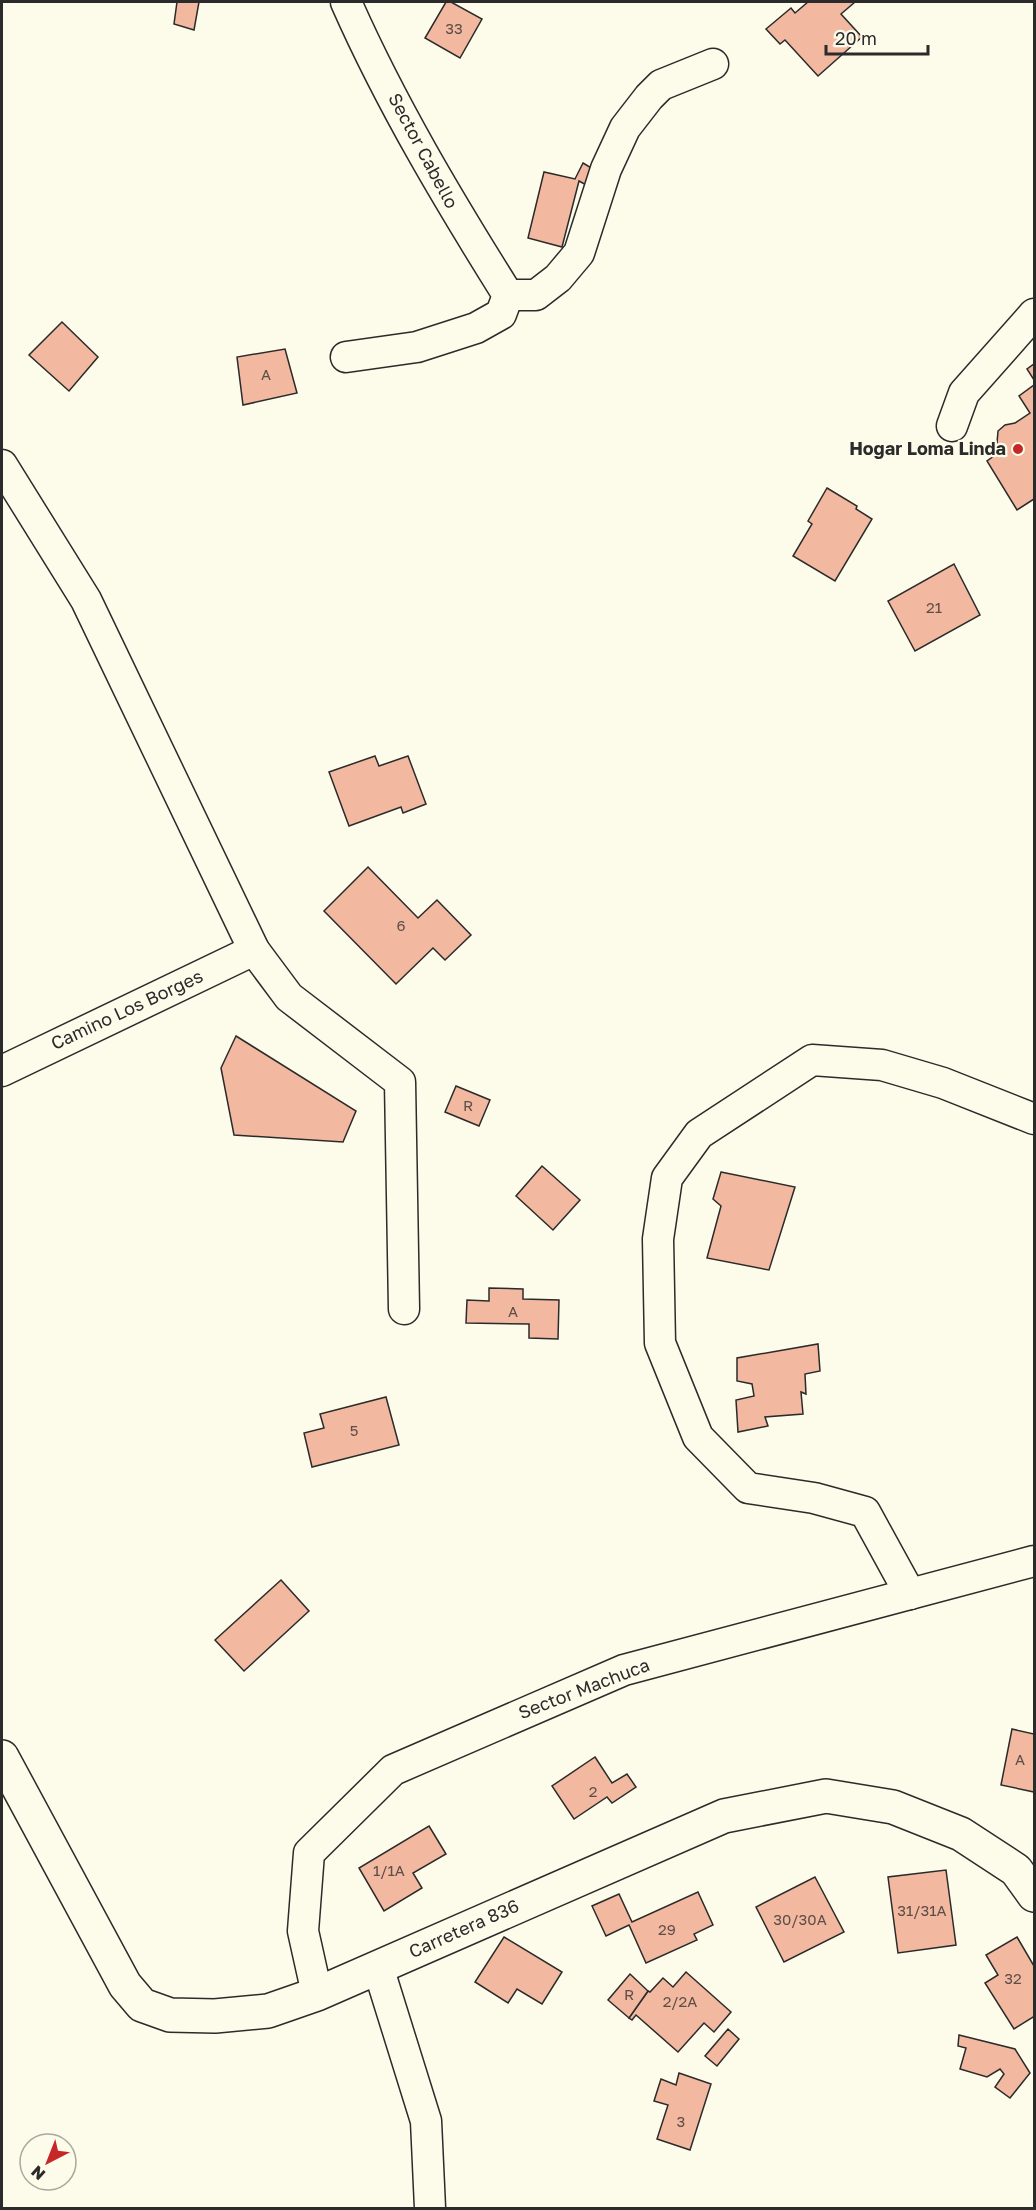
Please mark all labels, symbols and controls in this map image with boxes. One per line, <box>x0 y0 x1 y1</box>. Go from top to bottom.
scale bar <box>826 18 928 56</box>
house number: 33 <box>445 19 463 37</box>
text: 20 m <box>835 27 877 49</box>
street label: Sector Cabello <box>384 89 463 212</box>
house number: A <box>261 365 271 383</box>
place label: Hogar Loma Linda <box>849 437 1006 459</box>
marker: Hogar Loma Linda <box>1011 442 1025 456</box>
house number: 21 <box>926 598 942 616</box>
house number: 6 <box>396 916 406 934</box>
street label: Camino Los Borges <box>47 964 206 1054</box>
house number: R <box>463 1096 473 1114</box>
house number: A <box>508 1302 518 1320</box>
house number: 5 <box>350 1421 358 1439</box>
street label: Sector Machuca <box>515 1653 652 1723</box>
house number: A <box>1015 1750 1025 1768</box>
house number: 2 <box>589 1782 597 1800</box>
house number: 1/1A <box>373 1861 405 1879</box>
street label: Carretera 836 <box>405 1894 522 1962</box>
house number: 31/31A <box>897 1901 947 1919</box>
house number: 30/30A <box>773 1910 827 1928</box>
house number: 29 <box>658 1920 676 1938</box>
house number: 32 <box>1004 1969 1022 1987</box>
house number: R <box>624 1985 634 2003</box>
house number: 2/2A <box>663 1992 697 2010</box>
house number: 3 <box>677 2112 685 2130</box>
north arrow <box>18 2132 78 2192</box>
text: N <box>27 2162 49 2185</box>

